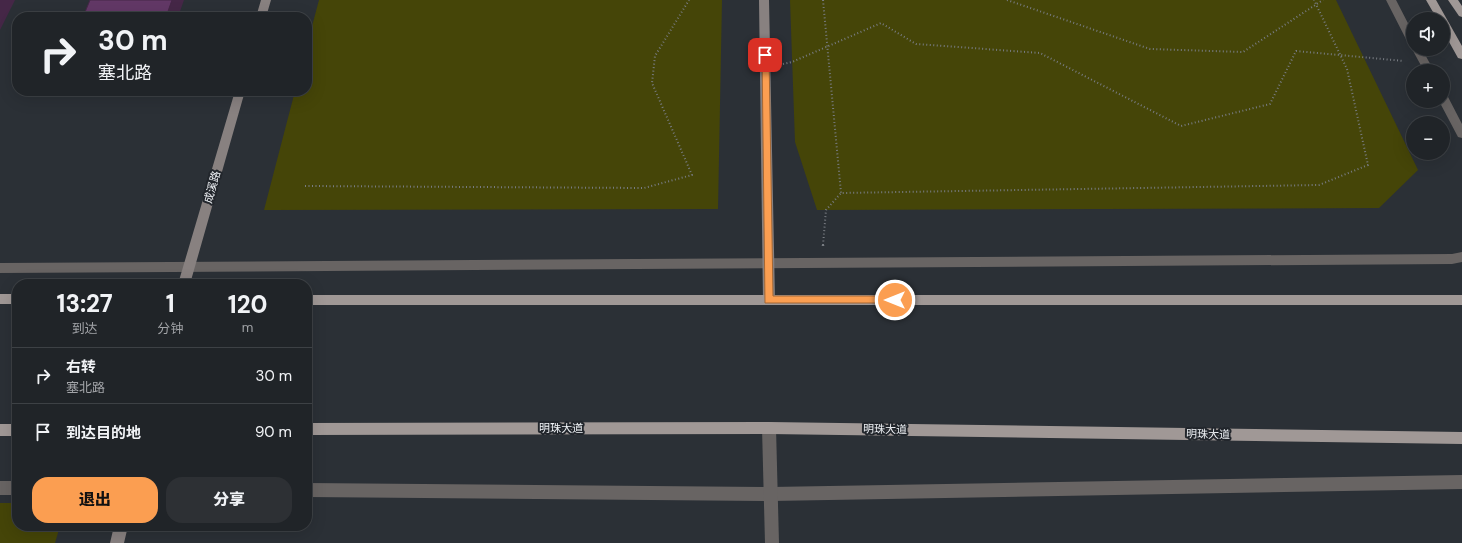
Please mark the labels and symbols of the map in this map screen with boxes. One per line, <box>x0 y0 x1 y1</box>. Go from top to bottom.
pin <box>748 38 782 72</box>
street label: 成溪路 <box>201 169 223 205</box>
position arrow <box>874 279 916 321</box>
street label: 明珠大道 <box>539 421 583 435</box>
street label: 明珠大道 <box>863 422 907 436</box>
street label: 明珠大道 <box>1186 427 1230 441</box>

